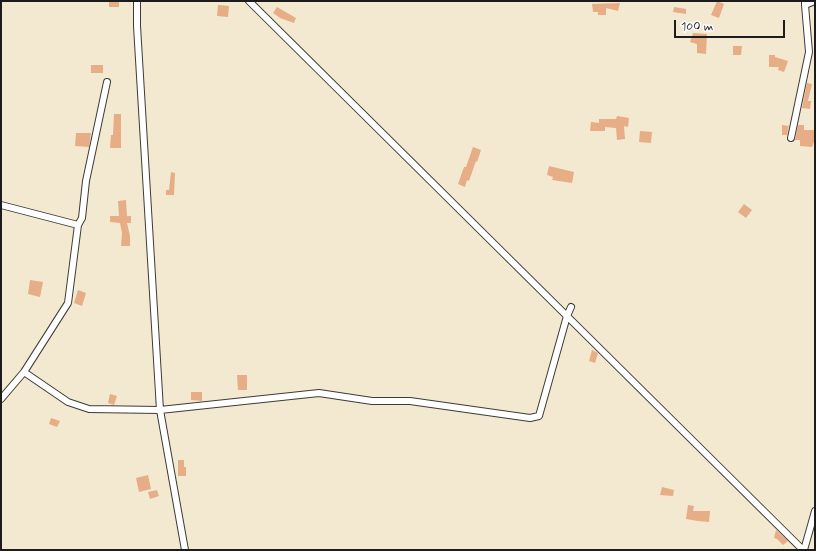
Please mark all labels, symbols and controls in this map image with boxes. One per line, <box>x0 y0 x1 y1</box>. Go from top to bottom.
scale bar <box>676 12 787 38</box>
text: 100 m <box>681 19 713 35</box>

